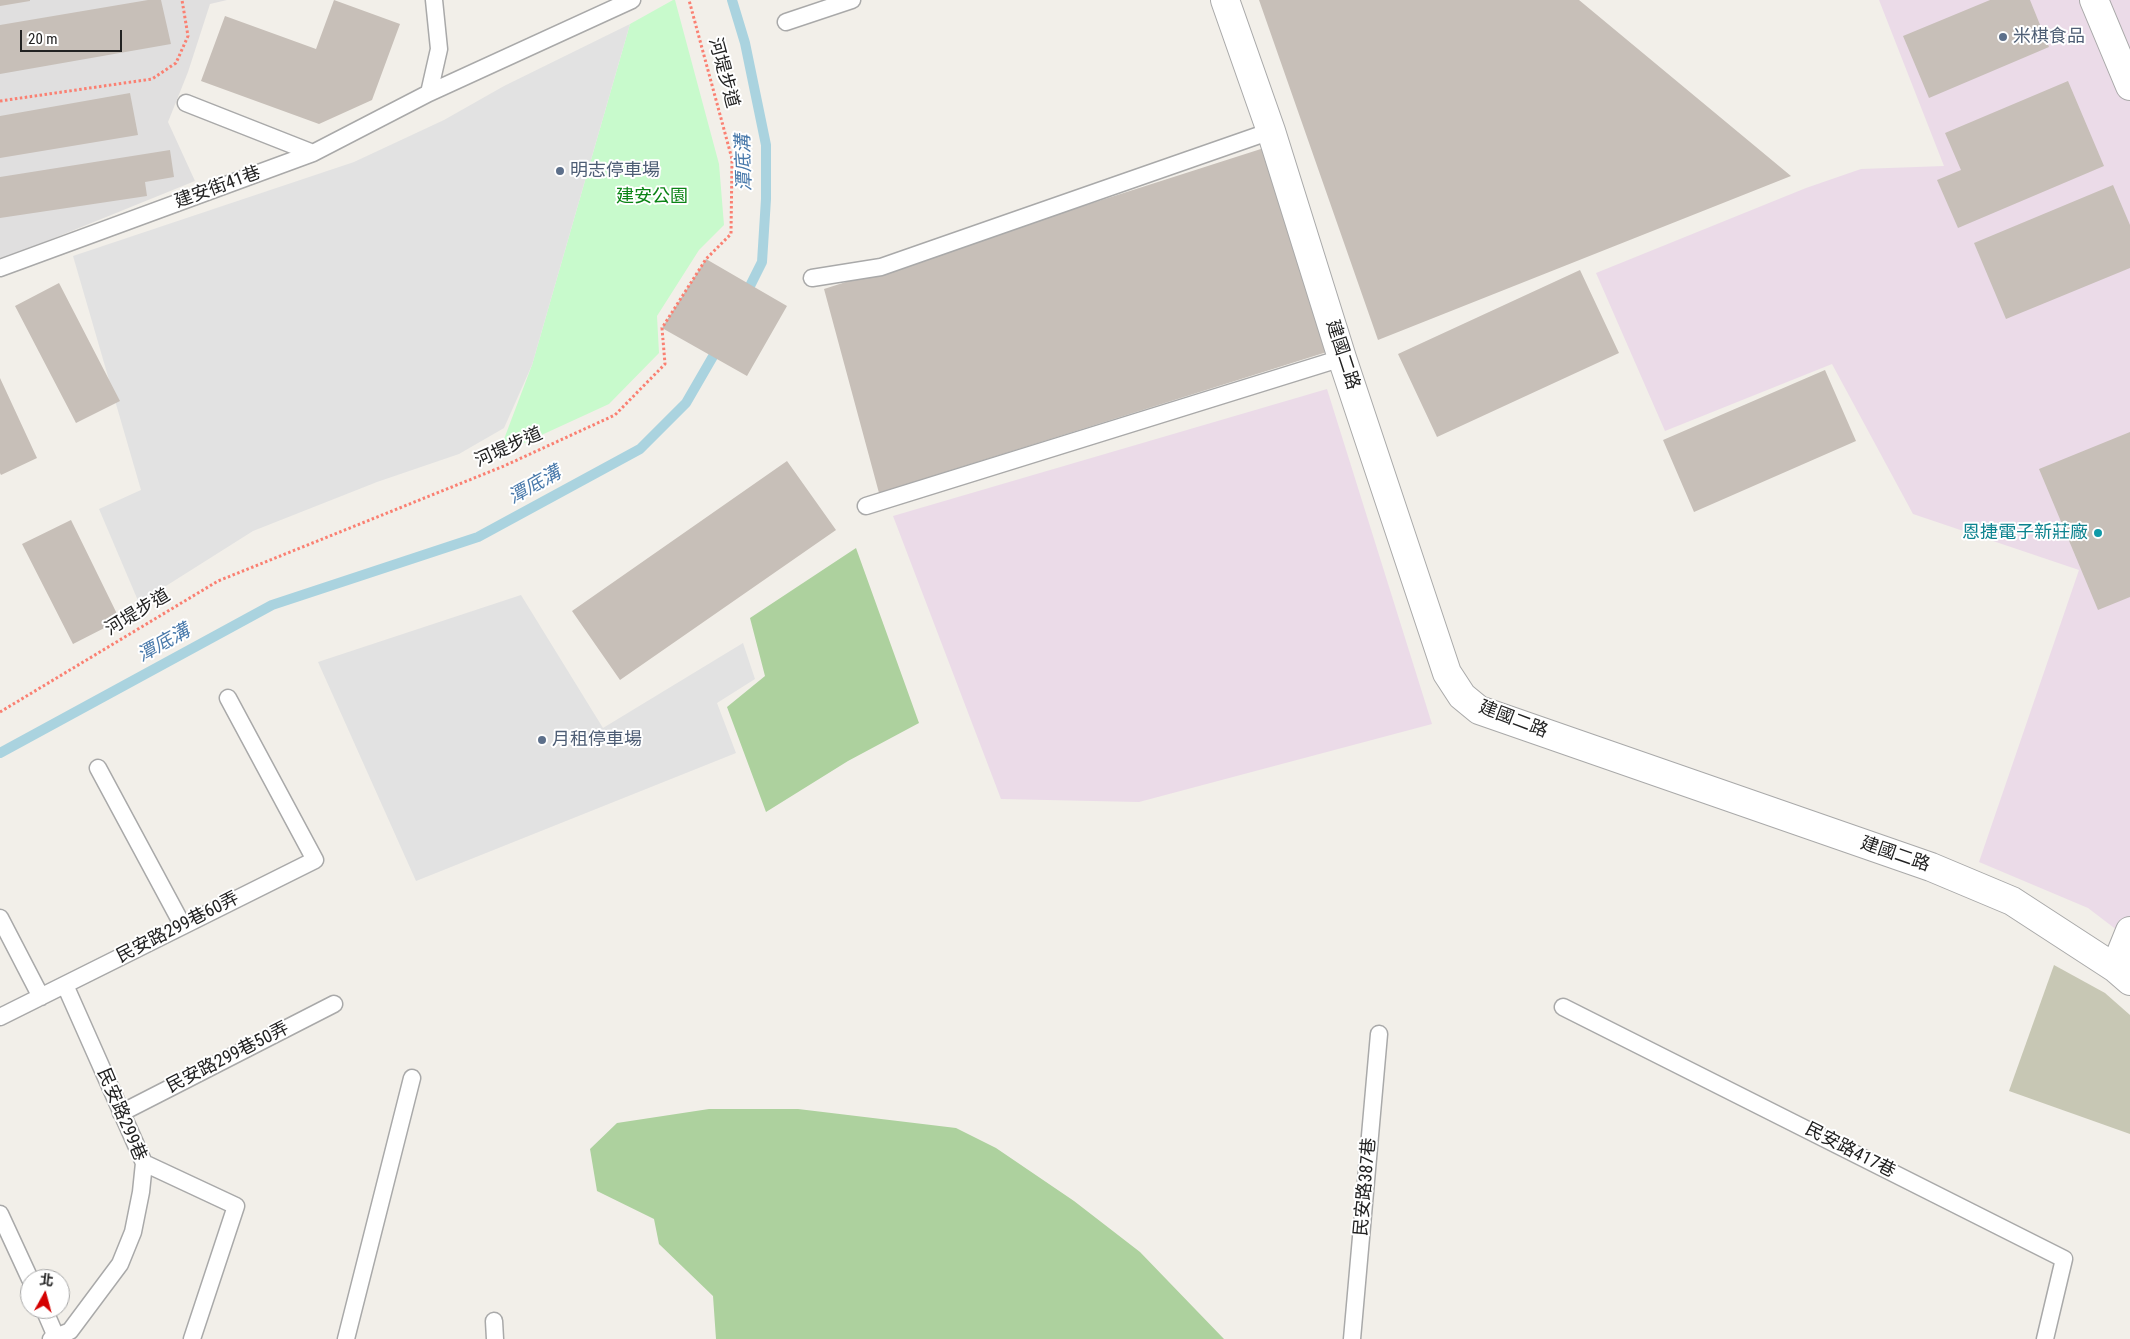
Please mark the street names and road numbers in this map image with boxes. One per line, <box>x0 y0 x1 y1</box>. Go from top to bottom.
street label: 河堤步道 <box>703 35 743 111</box>
street label: 建安街41巷 <box>172 162 264 214</box>
street label: 建國二路 <box>1321 317 1363 393</box>
street label: 河堤步道 <box>472 423 546 473</box>
street label: 河堤步道 <box>102 585 174 641</box>
street label: 建國二路 <box>1476 697 1550 743</box>
street label: 建國二路 <box>1857 833 1933 877</box>
street label: 民安路299巷60弄 <box>113 888 243 968</box>
street label: 民安路299巷50弄 <box>163 1018 293 1098</box>
street label: 民安路299巷 <box>92 1065 150 1165</box>
street label: 民安路417巷 <box>1801 1119 1899 1183</box>
street label: 民安路387巷 <box>1351 1137 1381 1237</box>

